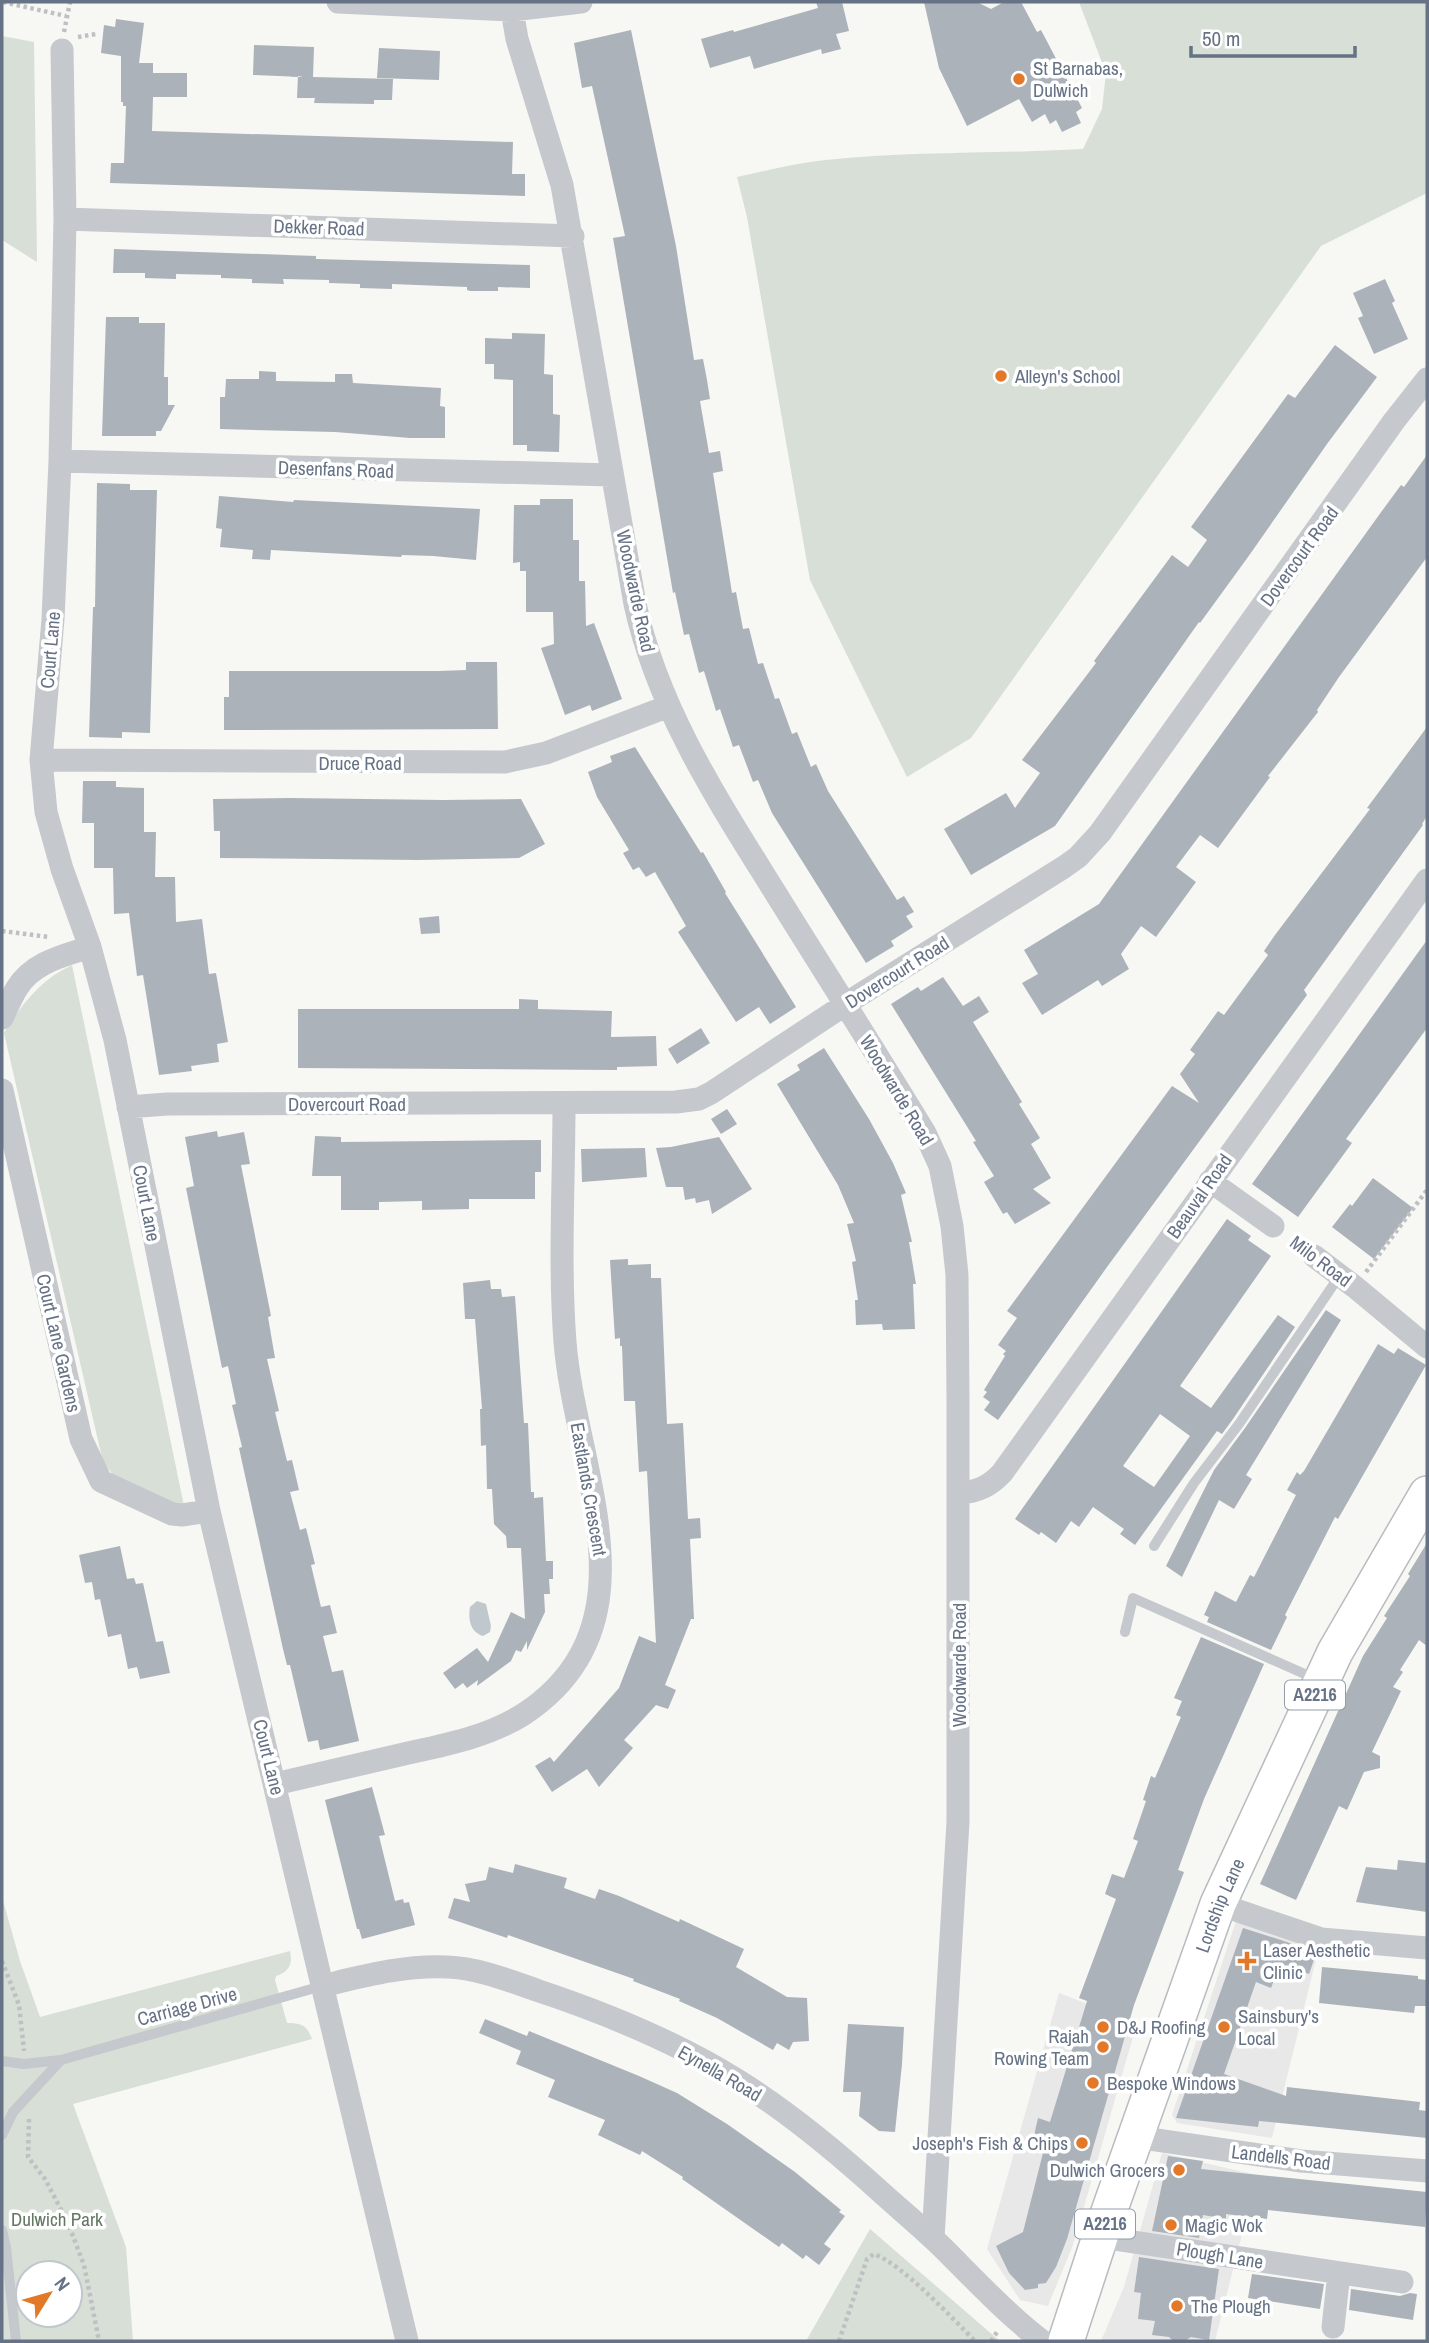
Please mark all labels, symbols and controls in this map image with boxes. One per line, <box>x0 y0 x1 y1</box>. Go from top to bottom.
scale bar <box>1191 14 1356 58</box>
text: 50 m <box>1202 24 1240 53</box>
place label: St Barnabas, Dulwich <box>1033 55 1123 103</box>
marker: St Barnabas, Dulwich <box>1011 71 1027 87</box>
street label: Dekker Road <box>273 212 365 242</box>
place label: Alleyn's School <box>1014 363 1120 389</box>
marker: Alleyn's School <box>993 368 1009 384</box>
street label: Desenfans Road <box>278 454 394 484</box>
street label: Dovercourt Road <box>1254 501 1344 611</box>
street label: Woodwarde Road <box>610 527 662 655</box>
street label: Court Lane <box>34 610 66 690</box>
street label: Druce Road <box>318 750 402 776</box>
street label: Dovercourt Road <box>840 930 954 1014</box>
street label: Woodwarde Road <box>854 1030 940 1150</box>
street label: Dovercourt Road <box>288 1091 406 1117</box>
street label: Beauval Road <box>1160 1148 1238 1244</box>
street label: Court Lane <box>127 1163 167 1243</box>
street label: Milo Road <box>1285 1229 1357 1293</box>
street label: Court Lane Gardens <box>30 1271 88 1415</box>
street label: Eastlands Crescent <box>564 1420 614 1558</box>
street label: Woodwarde Road <box>946 1603 972 1727</box>
road number: A2216 <box>1285 1680 1345 1710</box>
street label: Court Lane <box>247 1716 291 1798</box>
street label: Lordship Lane <box>1189 1854 1250 1956</box>
place label: Laser Aesthetic Clinic <box>1263 1937 1371 1985</box>
marker: Laser Aesthetic Clinic <box>1237 1951 1257 1971</box>
street label: Carriage Drive <box>134 1980 240 2032</box>
place label: Sainsbury's Local <box>1238 2003 1319 2051</box>
place label: D&J Roofing <box>1117 2014 1206 2040</box>
marker: D&J Roofing <box>1095 2019 1111 2035</box>
marker: Sainsbury's Local <box>1216 2019 1232 2035</box>
place label: Rajah Rowing Team <box>994 2023 1089 2071</box>
street label: Eynella Road <box>673 2039 767 2107</box>
marker: Rajah Rowing Team <box>1095 2039 1111 2055</box>
place label: Bespoke Windows <box>1107 2070 1236 2096</box>
marker: Bespoke Windows <box>1085 2075 1101 2091</box>
place label: Joseph's Fish & Chips <box>913 2130 1068 2156</box>
marker: Joseph's Fish & Chips <box>1074 2135 1090 2151</box>
street label: Landells Road <box>1230 2138 1332 2176</box>
place label: Dulwich Grocers <box>1050 2157 1165 2183</box>
marker: Dulwich Grocers <box>1171 2162 1187 2178</box>
park label: Dulwich Park <box>11 2206 103 2232</box>
road number: A2216 <box>1075 2210 1135 2238</box>
place label: Magic Wok <box>1185 2212 1263 2238</box>
marker: Magic Wok <box>1163 2217 1179 2233</box>
street label: Plough Lane <box>1175 2235 1265 2275</box>
north arrow <box>14 2259 84 2329</box>
text: N <box>49 2271 76 2296</box>
place label: The Plough <box>1191 2293 1271 2319</box>
marker: The Plough <box>1169 2298 1185 2314</box>

